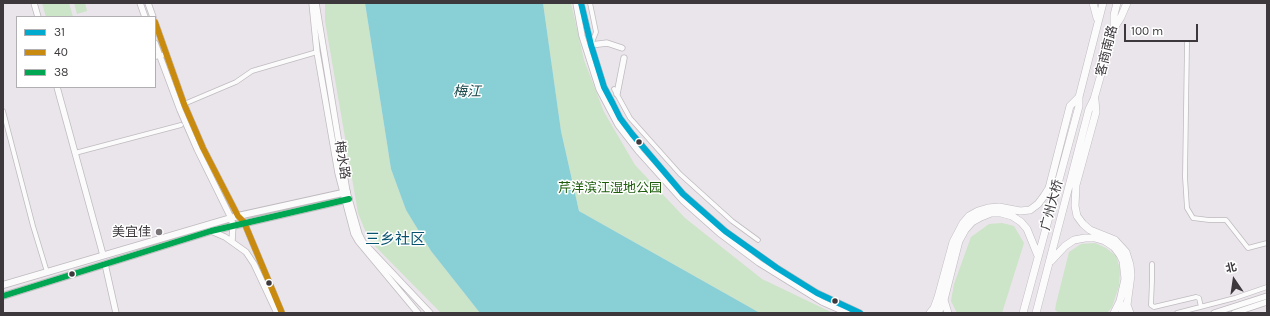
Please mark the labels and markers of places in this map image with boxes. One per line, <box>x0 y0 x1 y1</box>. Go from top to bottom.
unlabelled marker <box>634 137 644 147</box>
place label: 美宜佳 <box>112 224 151 240</box>
marker: 美宜佳 <box>154 227 164 237</box>
unlabelled marker <box>67 269 77 279</box>
unlabelled marker <box>264 278 274 288</box>
unlabelled marker <box>830 296 840 306</box>

